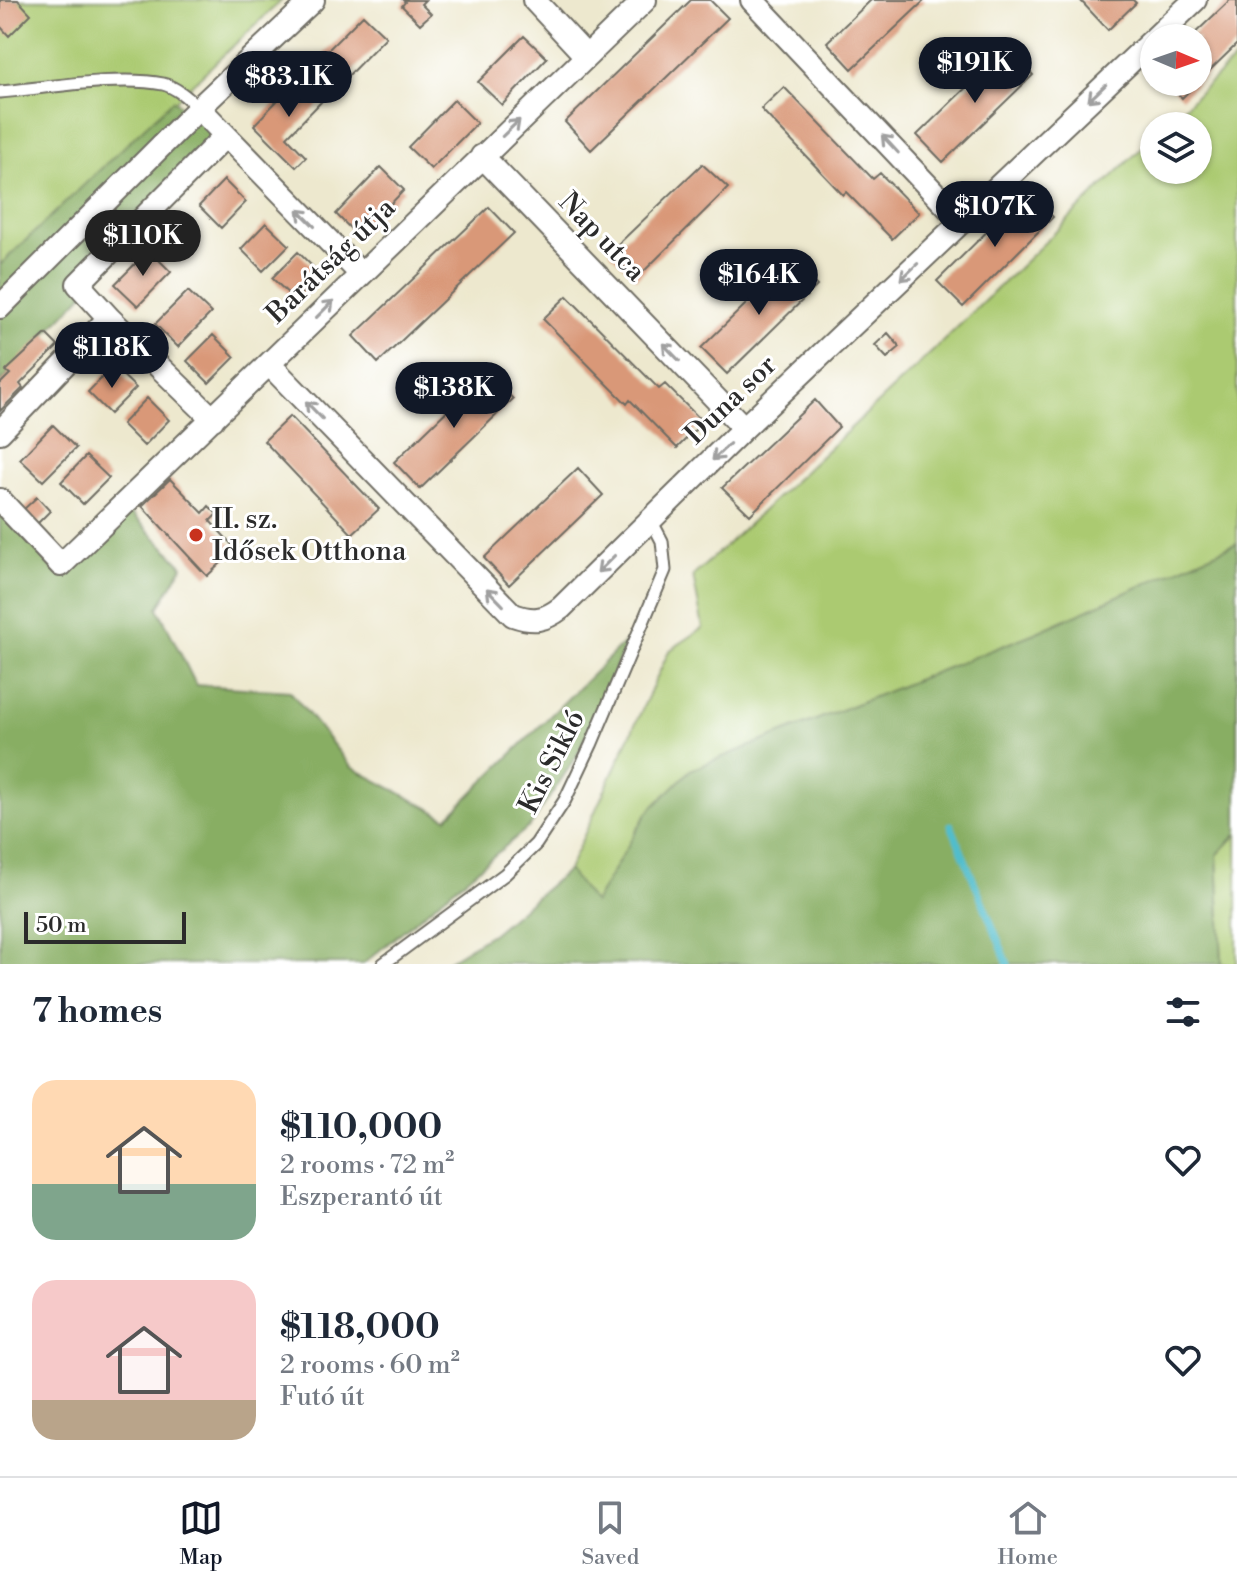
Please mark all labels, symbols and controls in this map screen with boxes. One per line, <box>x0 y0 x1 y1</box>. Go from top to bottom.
north arrow <box>1140 24 1212 96</box>
map controls <box>1140 24 1212 184</box>
pin: $191K <box>919 37 1031 105</box>
text: $191K <box>937 47 1013 79</box>
pin: $83.1K <box>224 51 354 119</box>
text: $83.1K <box>245 61 333 93</box>
one-way arrow <box>1088 83 1108 102</box>
button: layers <box>1140 112 1212 184</box>
one-way arrow <box>501 119 520 138</box>
one-way arrow <box>882 134 900 154</box>
pin: $107K <box>939 181 1051 249</box>
street label: Nap utca <box>551 185 653 289</box>
street label: Barátság útja <box>258 190 403 332</box>
text: $107K <box>954 191 1036 223</box>
one-way arrow <box>296 208 316 228</box>
pin: $110K <box>87 210 199 278</box>
text: $110K <box>103 220 183 252</box>
pin: $164K <box>703 249 815 317</box>
text: $164K <box>718 259 800 291</box>
one-way arrow <box>899 263 919 282</box>
one-way arrow <box>315 300 334 319</box>
pin: $118K <box>56 322 168 390</box>
text: $118K <box>73 332 151 364</box>
one-way arrow <box>662 342 681 362</box>
street label: Duna sor <box>678 348 784 452</box>
pin: $138K <box>398 362 510 430</box>
text: $138K <box>413 372 495 404</box>
one-way arrow <box>305 401 324 420</box>
one-way arrow <box>711 442 731 461</box>
place label: II. sz. Idősek Otthona <box>212 502 407 569</box>
marker: II. sz. Idősek Otthona <box>187 526 205 544</box>
one-way arrow <box>597 554 616 573</box>
one-way arrow <box>486 588 505 607</box>
street label: Kis Sikló <box>511 704 593 820</box>
scale bar <box>24 908 186 944</box>
text: 50 m <box>36 912 87 939</box>
icon: filters <box>1161 990 1205 1034</box>
text: 7 homes <box>32 991 162 1033</box>
text: $110,000 <box>280 1107 442 1149</box>
icon: home <box>96 1112 192 1208</box>
icon: heart <box>1161 1138 1205 1182</box>
text: 2 rooms · 72 m² <box>280 1149 454 1181</box>
text: Eszperantó út <box>280 1181 443 1213</box>
text: $118,000 <box>280 1307 440 1349</box>
icon: home <box>96 1312 192 1408</box>
icon: heart <box>1161 1338 1205 1382</box>
text: 2 rooms · 60 m² <box>280 1349 460 1381</box>
text: Futó út <box>280 1381 365 1413</box>
tab: Map <box>179 1496 223 1571</box>
tab: Saved <box>581 1496 639 1571</box>
tab: Home <box>997 1496 1058 1571</box>

